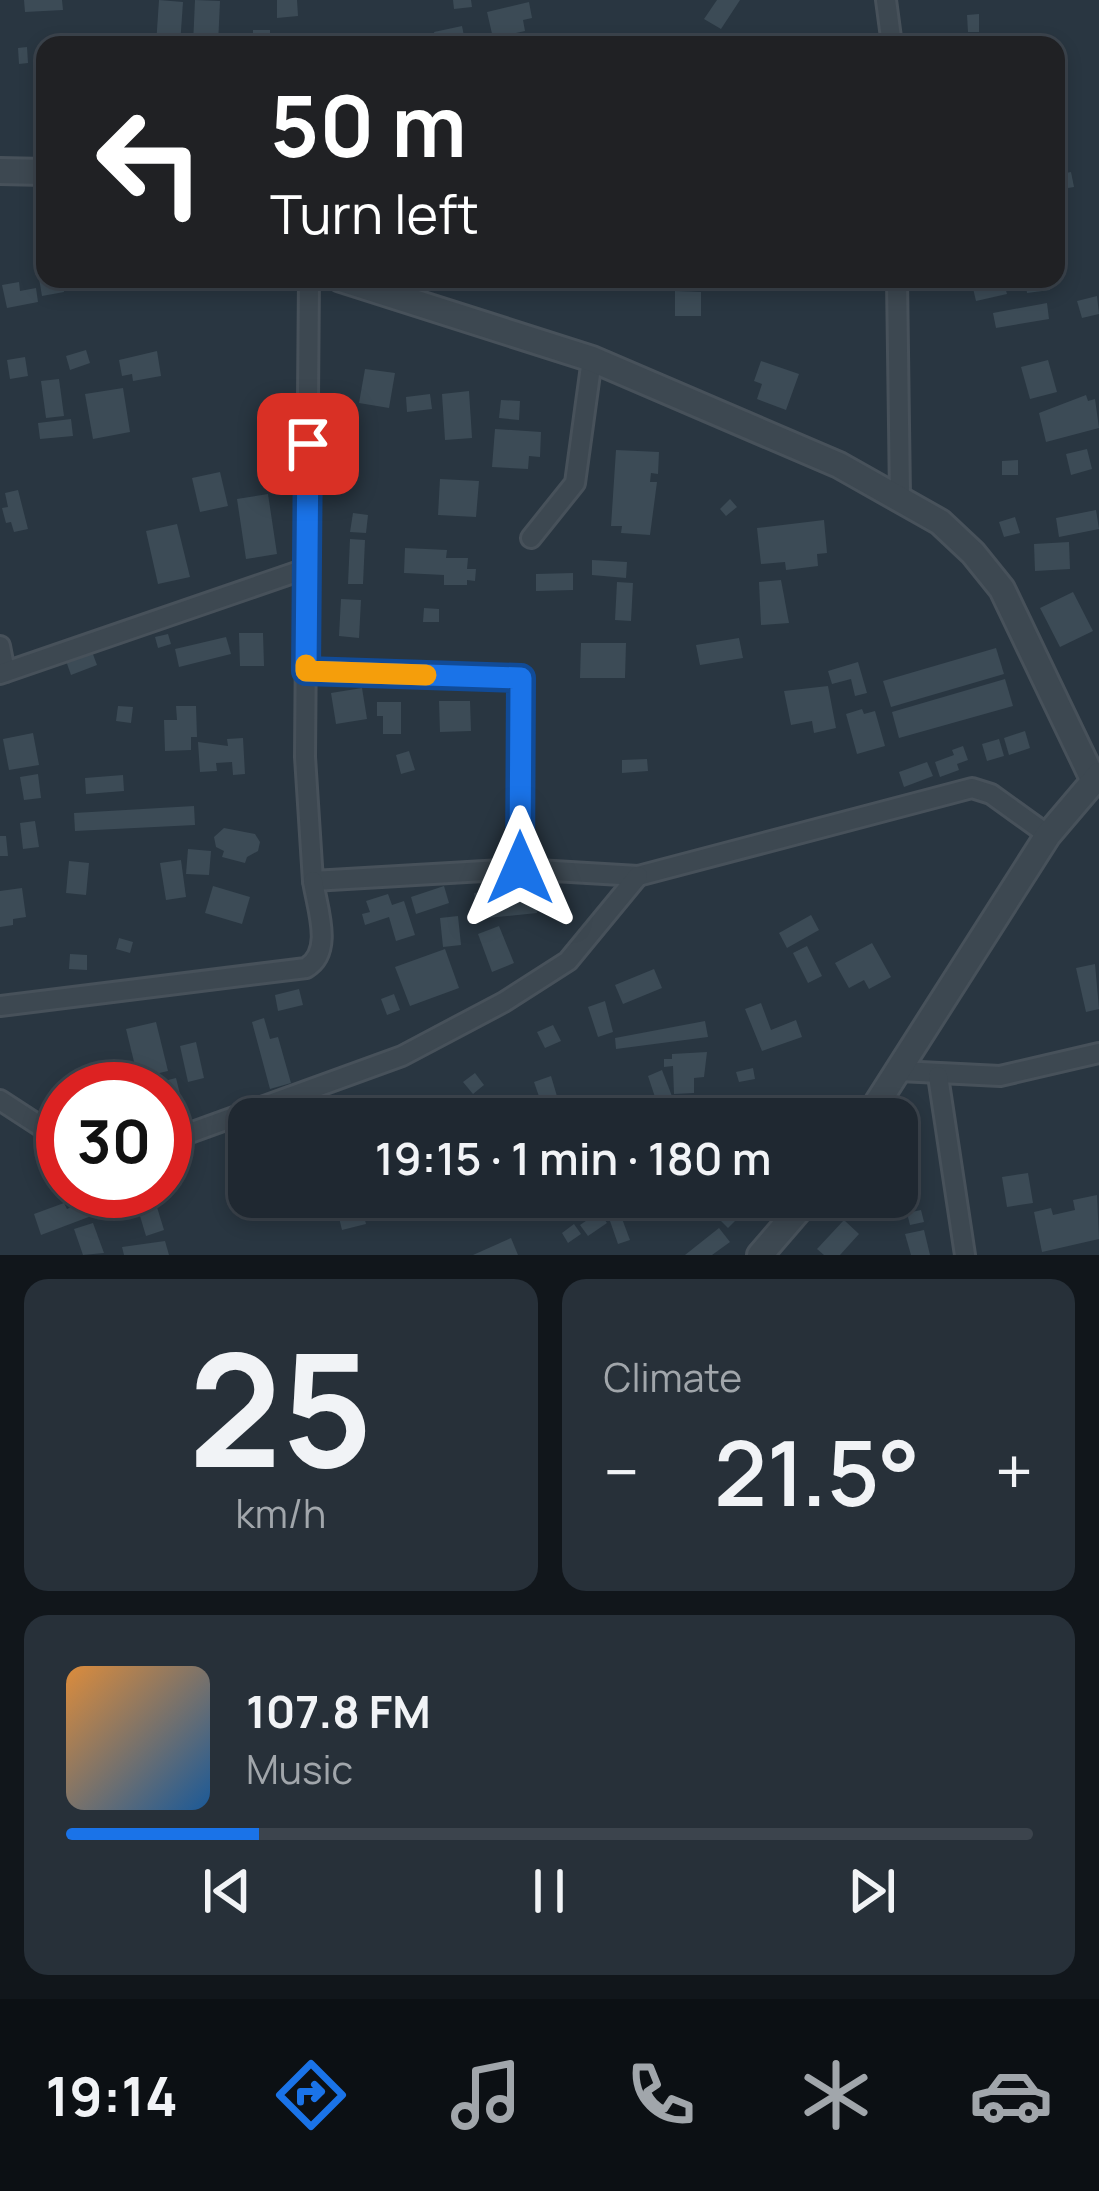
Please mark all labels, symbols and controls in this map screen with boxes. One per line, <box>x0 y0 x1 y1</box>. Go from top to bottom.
text: 50 m <box>270 67 467 182</box>
icon: left <box>72 84 228 240</box>
text: Turn left <box>270 176 479 250</box>
pin <box>257 393 359 495</box>
icon: arrive <box>275 411 341 477</box>
position arrow <box>457 805 583 931</box>
speed limit sign: 30 <box>36 1062 192 1218</box>
text: 19:15 · 1 min · 180 m <box>375 1127 771 1189</box>
text: 25 <box>189 1301 373 1514</box>
text: Climate <box>604 1350 742 1404</box>
text: 21.5° <box>714 1410 920 1533</box>
text: − <box>604 1426 639 1516</box>
text: + <box>995 1426 1033 1516</box>
text: km/h <box>235 1486 326 1540</box>
text: 107.8 FM <box>246 1680 431 1742</box>
text: Music <box>246 1742 353 1796</box>
icon: previous <box>194 1858 260 1924</box>
icon: pause <box>516 1858 582 1924</box>
icon: next <box>839 1858 905 1924</box>
icon: directions <box>269 2053 353 2137</box>
icon: music <box>444 2053 528 2137</box>
icon: phone <box>619 2053 703 2137</box>
icon: climate <box>794 2053 878 2137</box>
icon: car <box>969 2053 1053 2137</box>
text: 19:14 <box>46 2058 178 2132</box>

